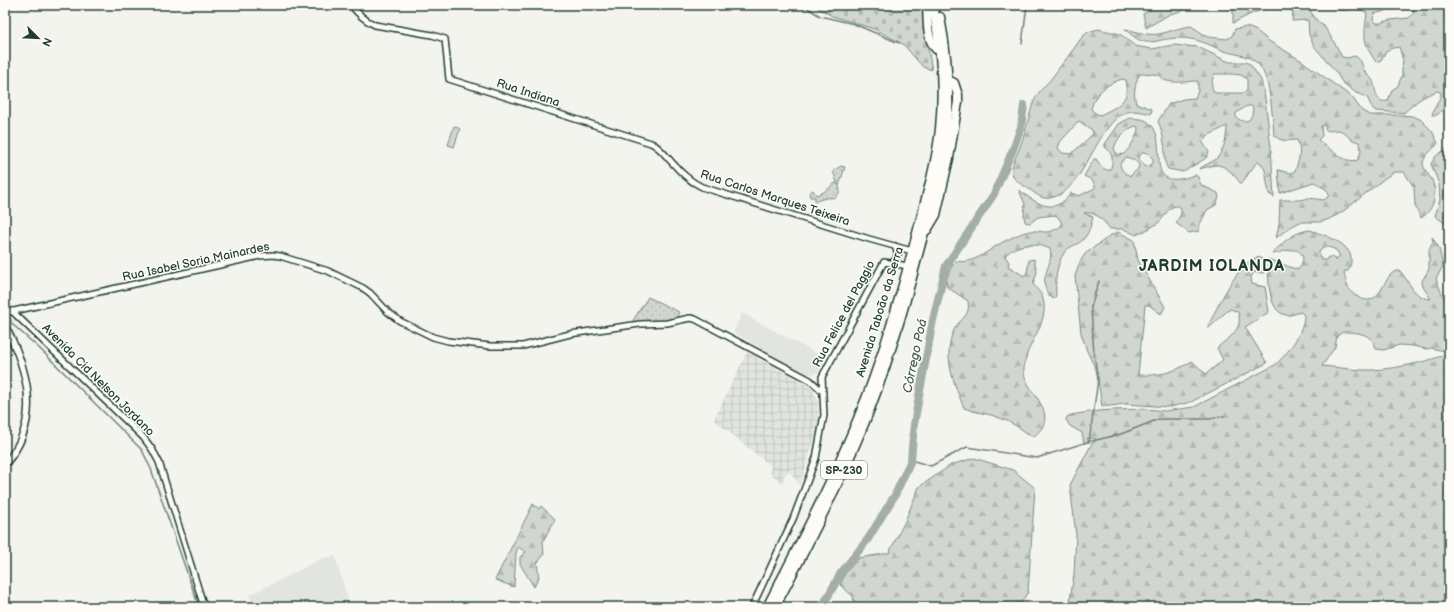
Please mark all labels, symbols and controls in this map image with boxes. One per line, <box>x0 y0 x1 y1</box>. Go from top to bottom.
north arrow <box>18 18 58 58</box>
text: N <box>39 35 54 48</box>
street label: Rua Indiana <box>494 76 562 110</box>
street label: Rua Carlos Marques Teixeira <box>698 167 852 229</box>
street label: Rua Isabel Soria Mainardes <box>121 239 271 285</box>
street label: Avenida Taboão da Serra <box>853 245 907 379</box>
district label: JARDIM IOLANDA <box>1139 257 1285 276</box>
street label: Rua Felice del Paggio <box>810 258 879 370</box>
water label: Córrego Poá <box>899 318 931 394</box>
street label: Avenida Cid Nelson Jordano <box>39 321 157 439</box>
road number: SP-230 <box>821 461 867 479</box>

